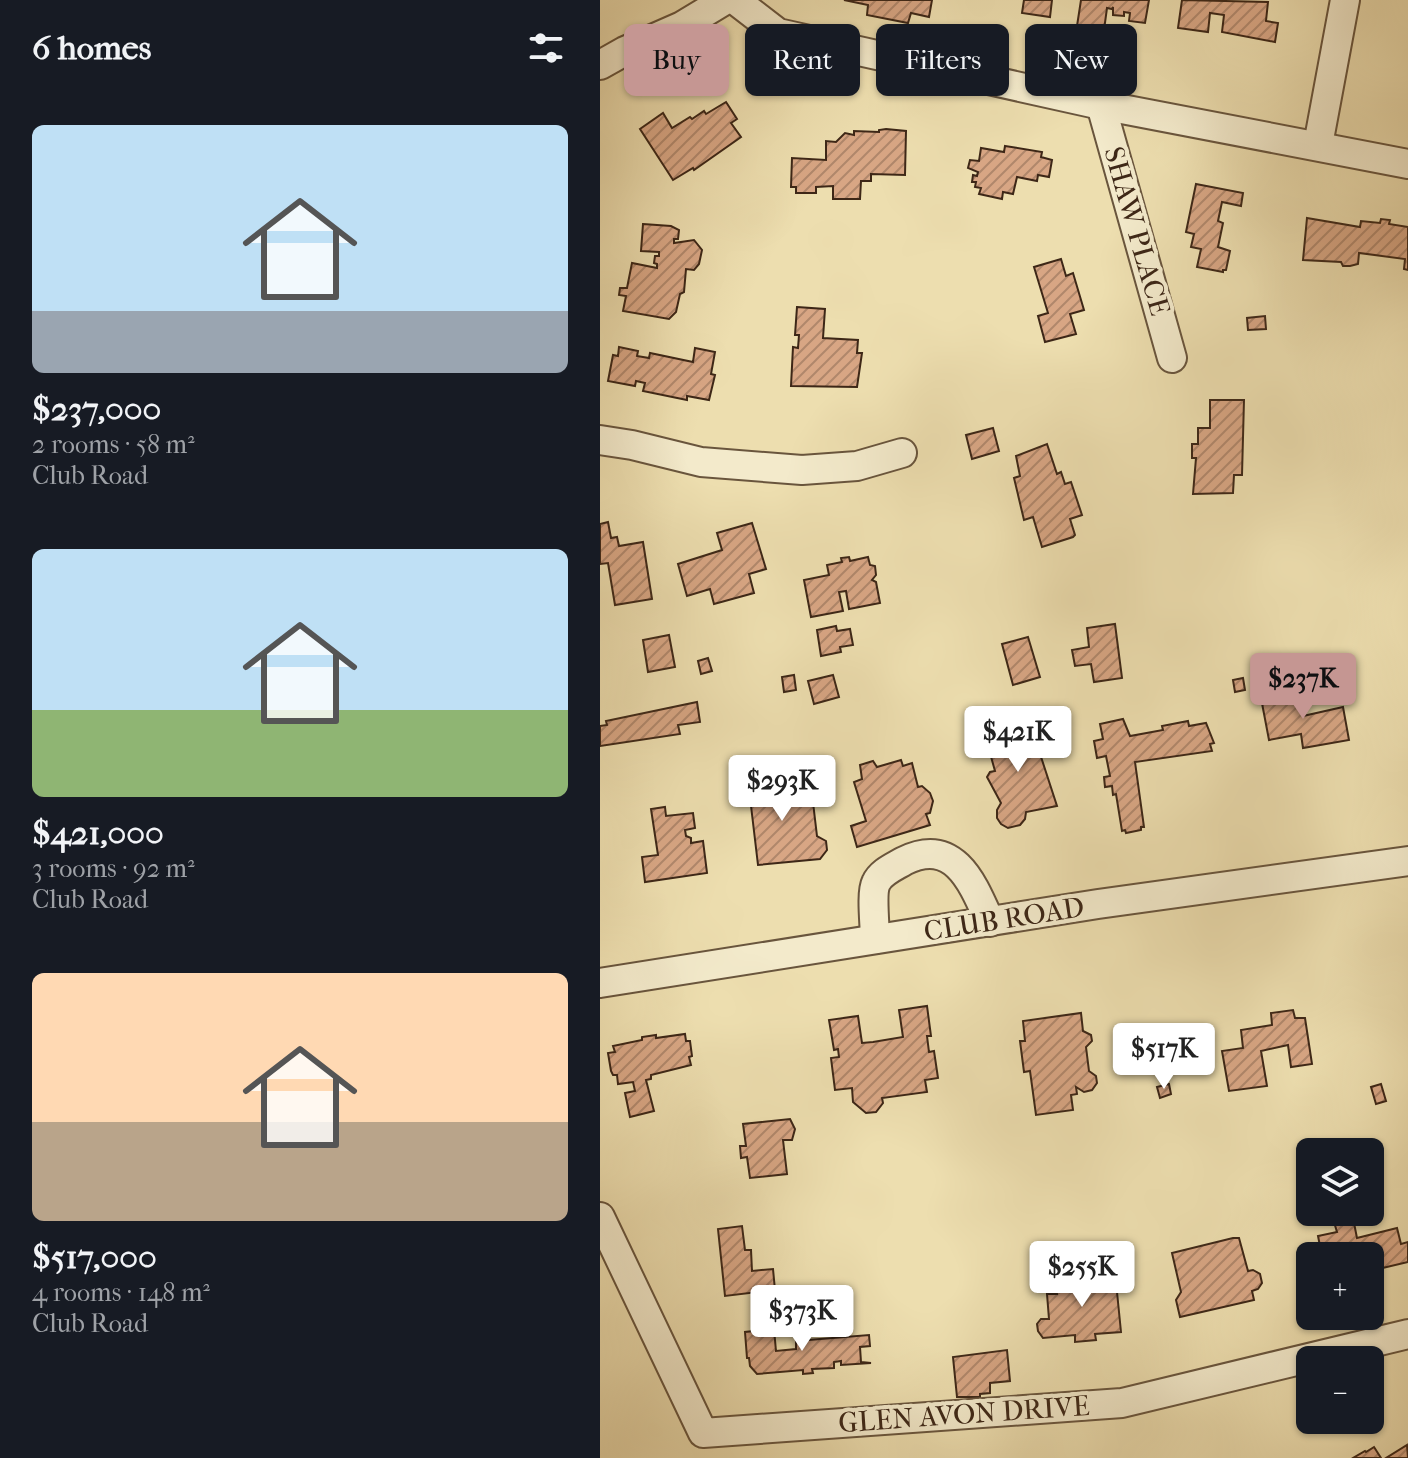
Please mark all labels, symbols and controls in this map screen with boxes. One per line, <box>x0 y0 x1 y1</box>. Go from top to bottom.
chip: Buy <box>624 24 729 96</box>
chip: Rent <box>745 24 860 96</box>
chip: Filters <box>876 24 1009 96</box>
chip: New <box>1025 24 1137 96</box>
icon: filters <box>524 26 568 70</box>
text: 6 homes <box>32 28 151 68</box>
street label: SHAW PLACE <box>1097 143 1177 319</box>
icon: home <box>228 177 372 321</box>
text: $237,000 <box>32 389 161 429</box>
text: 2 rooms · 58 m² <box>32 429 195 460</box>
text: Club Road <box>32 460 148 491</box>
icon: home <box>228 601 372 745</box>
pin: $237K <box>1247 653 1359 721</box>
text: $237K <box>1268 663 1338 694</box>
pin: $421K <box>962 706 1074 774</box>
text: $421K <box>982 716 1054 747</box>
pin: $293K <box>726 755 838 823</box>
text: $293K <box>747 765 817 796</box>
text: $421,000 <box>32 813 164 853</box>
text: 3 rooms · 92 m² <box>32 853 195 884</box>
text: Club Road <box>32 884 148 915</box>
street label: CLUB ROAD <box>921 890 1087 948</box>
pin: $517K <box>1108 1023 1220 1091</box>
icon: home <box>228 1025 372 1169</box>
text: $517K <box>1131 1033 1197 1064</box>
map controls <box>1296 1138 1384 1434</box>
button: layers <box>1296 1138 1384 1226</box>
text: $517,000 <box>32 1237 157 1277</box>
pin: $255K <box>1026 1241 1138 1309</box>
button: + <box>1296 1242 1384 1330</box>
text: $255K <box>1048 1251 1116 1282</box>
text: 4 rooms · 148 m² <box>32 1277 210 1308</box>
pin: $373K <box>746 1285 858 1353</box>
text: $373K <box>768 1295 836 1326</box>
text: Club Road <box>32 1308 148 1339</box>
button: − <box>1296 1346 1384 1434</box>
street label: GLEN AVON DRIVE <box>837 1389 1091 1439</box>

